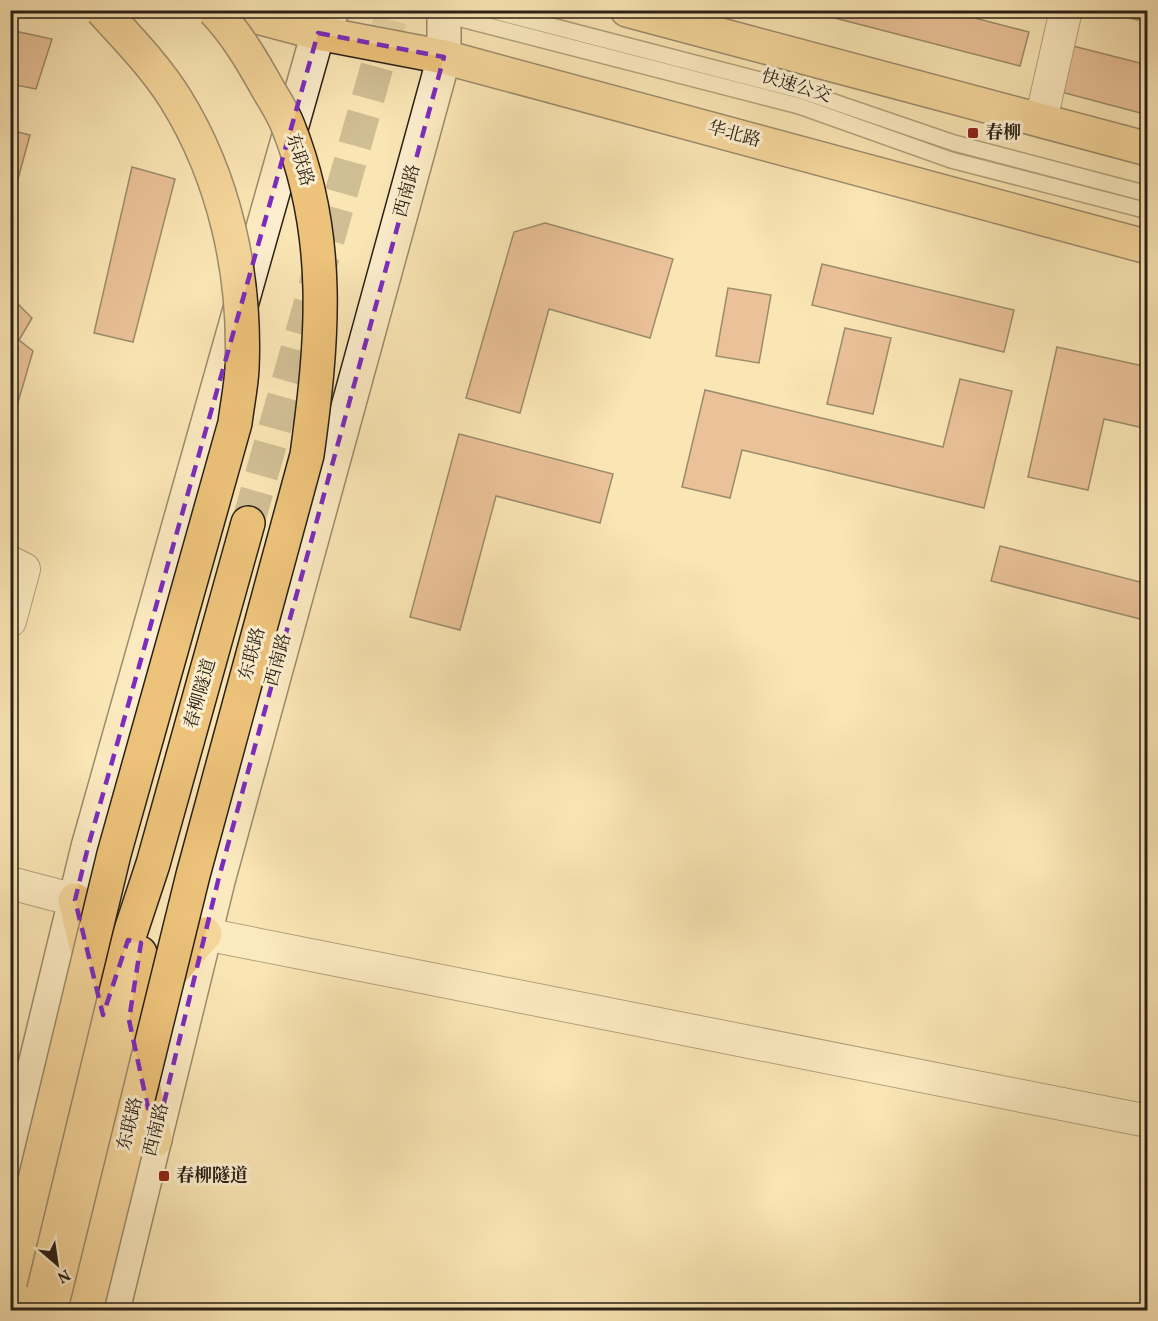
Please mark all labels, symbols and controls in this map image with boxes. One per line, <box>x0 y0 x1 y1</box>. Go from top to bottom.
street label: 快速公交 <box>758 65 834 109</box>
street label: 华北路 <box>705 116 763 154</box>
place label: 春柳 <box>985 121 1021 146</box>
marker: 春柳 <box>966 126 980 140</box>
street label: 东联路 <box>279 131 319 189</box>
street label: 西南路 <box>389 162 427 220</box>
street label: 东联路 <box>234 625 272 683</box>
street label: 西南路 <box>260 631 298 689</box>
street label: 春柳隧道 <box>179 656 223 732</box>
street label: 东联路 <box>112 1095 150 1153</box>
street label: 西南路 <box>138 1101 176 1159</box>
place label: 春柳隧道 <box>176 1164 248 1189</box>
marker: 春柳隧道 <box>157 1169 171 1183</box>
north arrow <box>27 1234 87 1294</box>
text: N <box>53 1263 74 1288</box>

